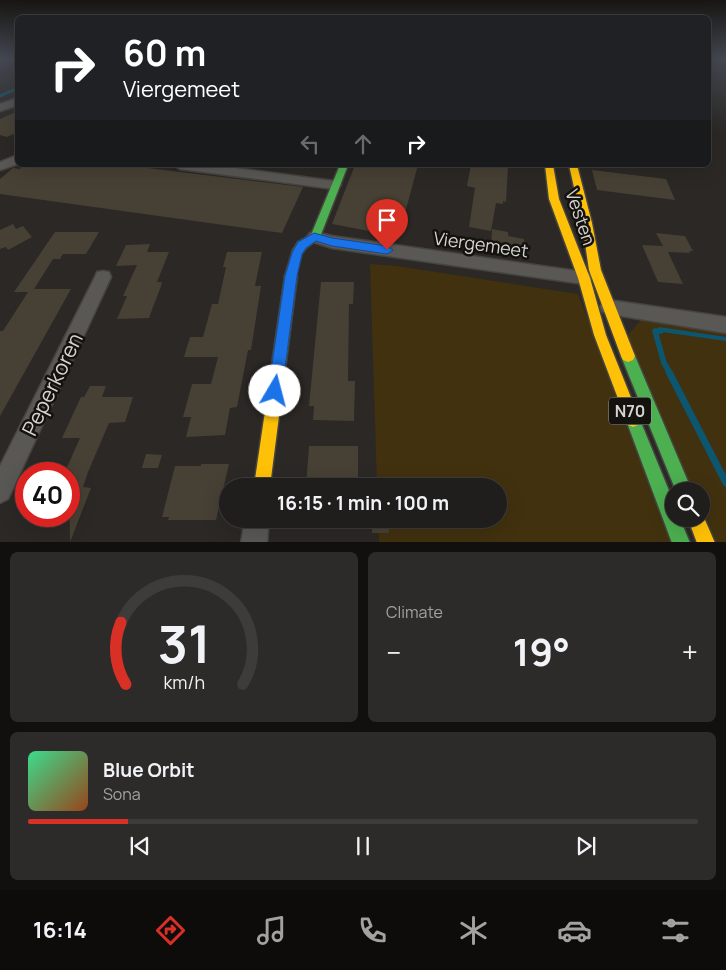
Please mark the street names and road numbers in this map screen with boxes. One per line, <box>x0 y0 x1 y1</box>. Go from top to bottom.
street label: Vesten <box>560 186 602 248</box>
street label: Viergemeet <box>432 225 530 263</box>
street label: Peperkoren <box>15 328 89 440</box>
road number: N70 <box>609 398 651 424</box>

